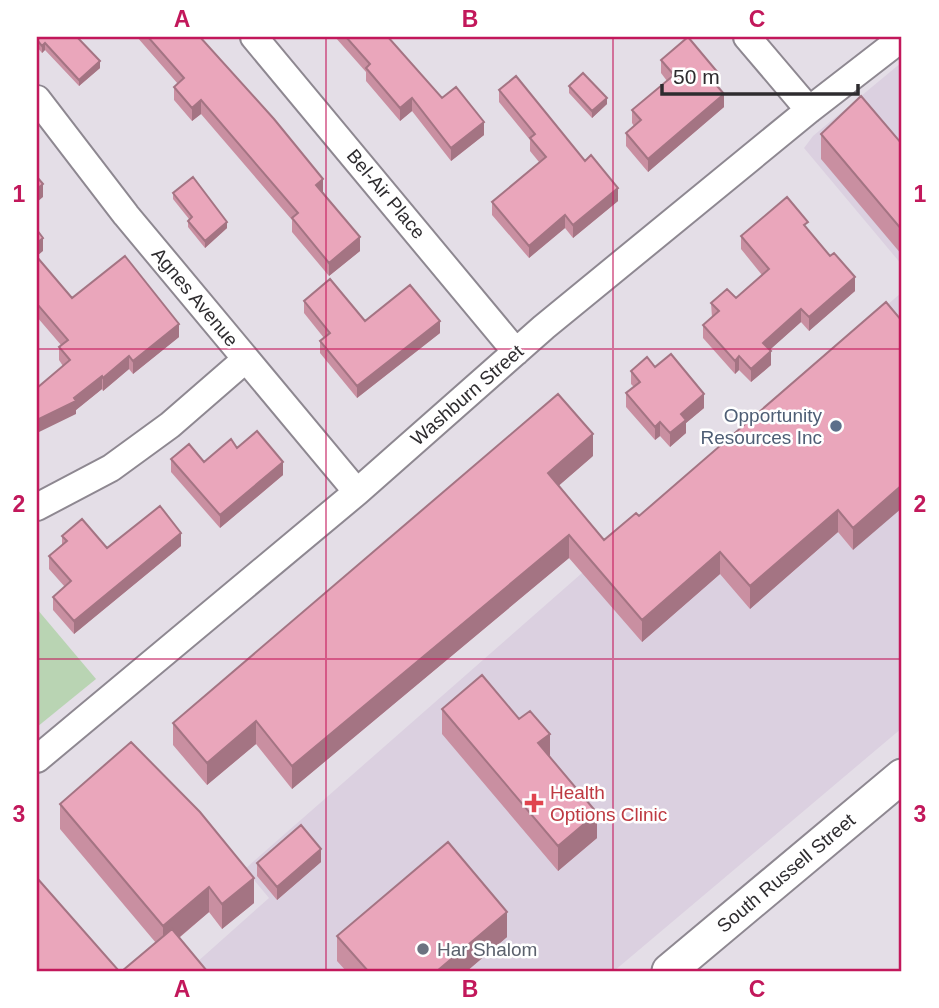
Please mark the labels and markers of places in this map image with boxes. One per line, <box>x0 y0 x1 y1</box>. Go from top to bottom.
place label: Opportunity Resources Inc <box>701 405 822 448</box>
marker: Opportunity Resources Inc <box>828 418 844 434</box>
place label: Health Options Clinic <box>550 782 667 825</box>
marker: Health Options Clinic <box>524 793 544 813</box>
place label: Har Shalom <box>437 939 537 960</box>
marker: Har Shalom <box>415 941 431 957</box>

